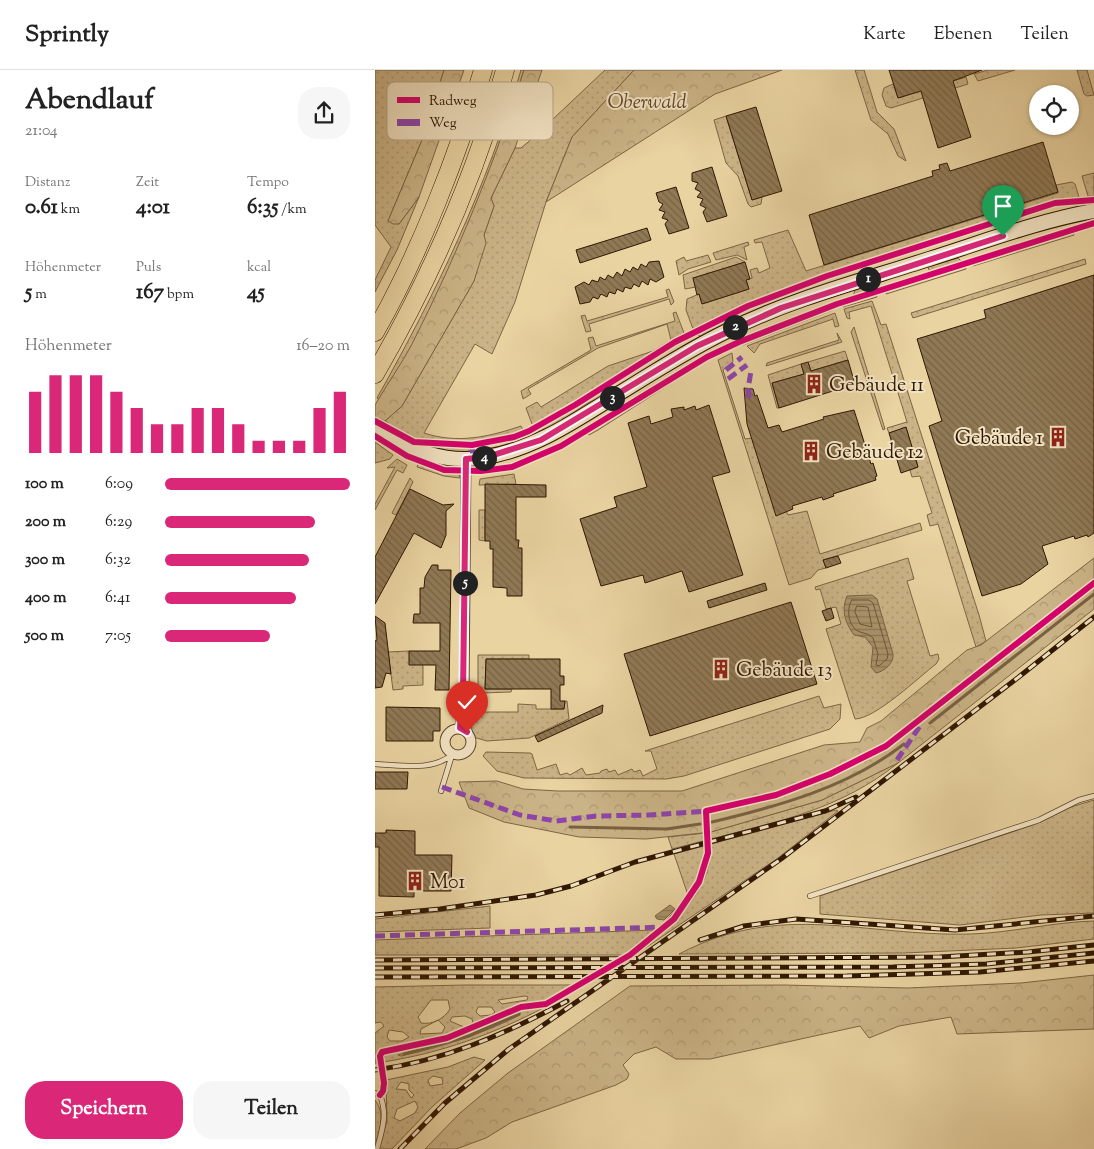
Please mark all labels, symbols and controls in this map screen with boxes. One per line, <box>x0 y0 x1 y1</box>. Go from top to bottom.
text: Sprintly <box>25 18 109 52</box>
text: Karte <box>863 22 906 48</box>
text: Ebenen <box>934 22 993 48</box>
text: Teilen <box>1021 22 1069 48</box>
text: Abendlauf <box>25 81 154 121</box>
legend <box>387 82 553 140</box>
map controls <box>1029 85 1079 135</box>
button: locate <box>1029 85 1079 135</box>
button: share <box>298 87 350 139</box>
park label: Oberwald <box>607 89 687 118</box>
text: Radweg <box>429 92 477 112</box>
text: Weg <box>429 114 457 134</box>
text: 21:04 <box>25 120 58 143</box>
text: Distanz <box>25 173 70 193</box>
text: Zeit <box>136 173 159 193</box>
text: Tempo <box>247 173 289 193</box>
pin <box>982 185 1024 236</box>
icon: arrive <box>989 192 1017 220</box>
text: 0.61 <box>25 193 58 223</box>
text: 4:01 <box>136 193 170 223</box>
text: 6:35 <box>247 193 278 223</box>
text: km <box>58 200 80 220</box>
text: /km <box>278 200 307 220</box>
text: Höhenmeter <box>25 258 101 278</box>
text: Puls <box>136 258 161 278</box>
text: kcal <box>247 258 271 278</box>
pin: 1 <box>855 266 881 292</box>
text: 1 <box>866 269 871 289</box>
text: 5 <box>25 278 32 308</box>
text: 167 <box>136 278 164 308</box>
text: 45 <box>247 278 265 308</box>
text: m <box>32 285 47 305</box>
text: bpm <box>164 285 194 305</box>
pin: 2 <box>723 314 747 340</box>
text: 2 <box>732 317 739 337</box>
text: Höhenmeter <box>25 335 112 358</box>
text: 16–20 m <box>296 335 350 358</box>
place label: Gebäude 11 <box>829 372 924 401</box>
building icon: Gebäude 11 <box>803 373 825 395</box>
pin: 3 <box>599 386 625 410</box>
text: 3 <box>610 388 615 408</box>
place label: Gebäude 1 <box>955 425 1043 454</box>
building icon: Gebäude 1 <box>1047 426 1069 448</box>
place label: Gebäude 12 <box>826 439 924 468</box>
building icon: Gebäude 12 <box>800 440 822 462</box>
pin: 4 <box>471 446 497 470</box>
text: 4 <box>481 448 488 468</box>
text: 100 m <box>25 473 64 496</box>
text: 6:09 <box>105 473 133 496</box>
text: 200 m <box>25 511 66 534</box>
text: 6:29 <box>105 511 132 534</box>
text: 300 m <box>25 549 65 572</box>
text: 6:32 <box>105 549 131 572</box>
pin: 5 <box>453 570 477 596</box>
text: 5 <box>463 573 468 593</box>
text: 400 m <box>25 587 67 610</box>
text: 6:41 <box>105 587 130 610</box>
text: 500 m <box>25 625 64 648</box>
text: 7:05 <box>105 625 131 648</box>
place label: Gebäude 13 <box>736 657 832 686</box>
building icon: Gebäude 13 <box>710 658 732 680</box>
pin <box>446 681 488 732</box>
icon: check <box>453 688 481 716</box>
place label: M01 <box>430 869 465 898</box>
building icon: M01 <box>404 870 426 892</box>
button: Speichern <box>25 1081 183 1139</box>
button: Teilen <box>193 1081 350 1139</box>

